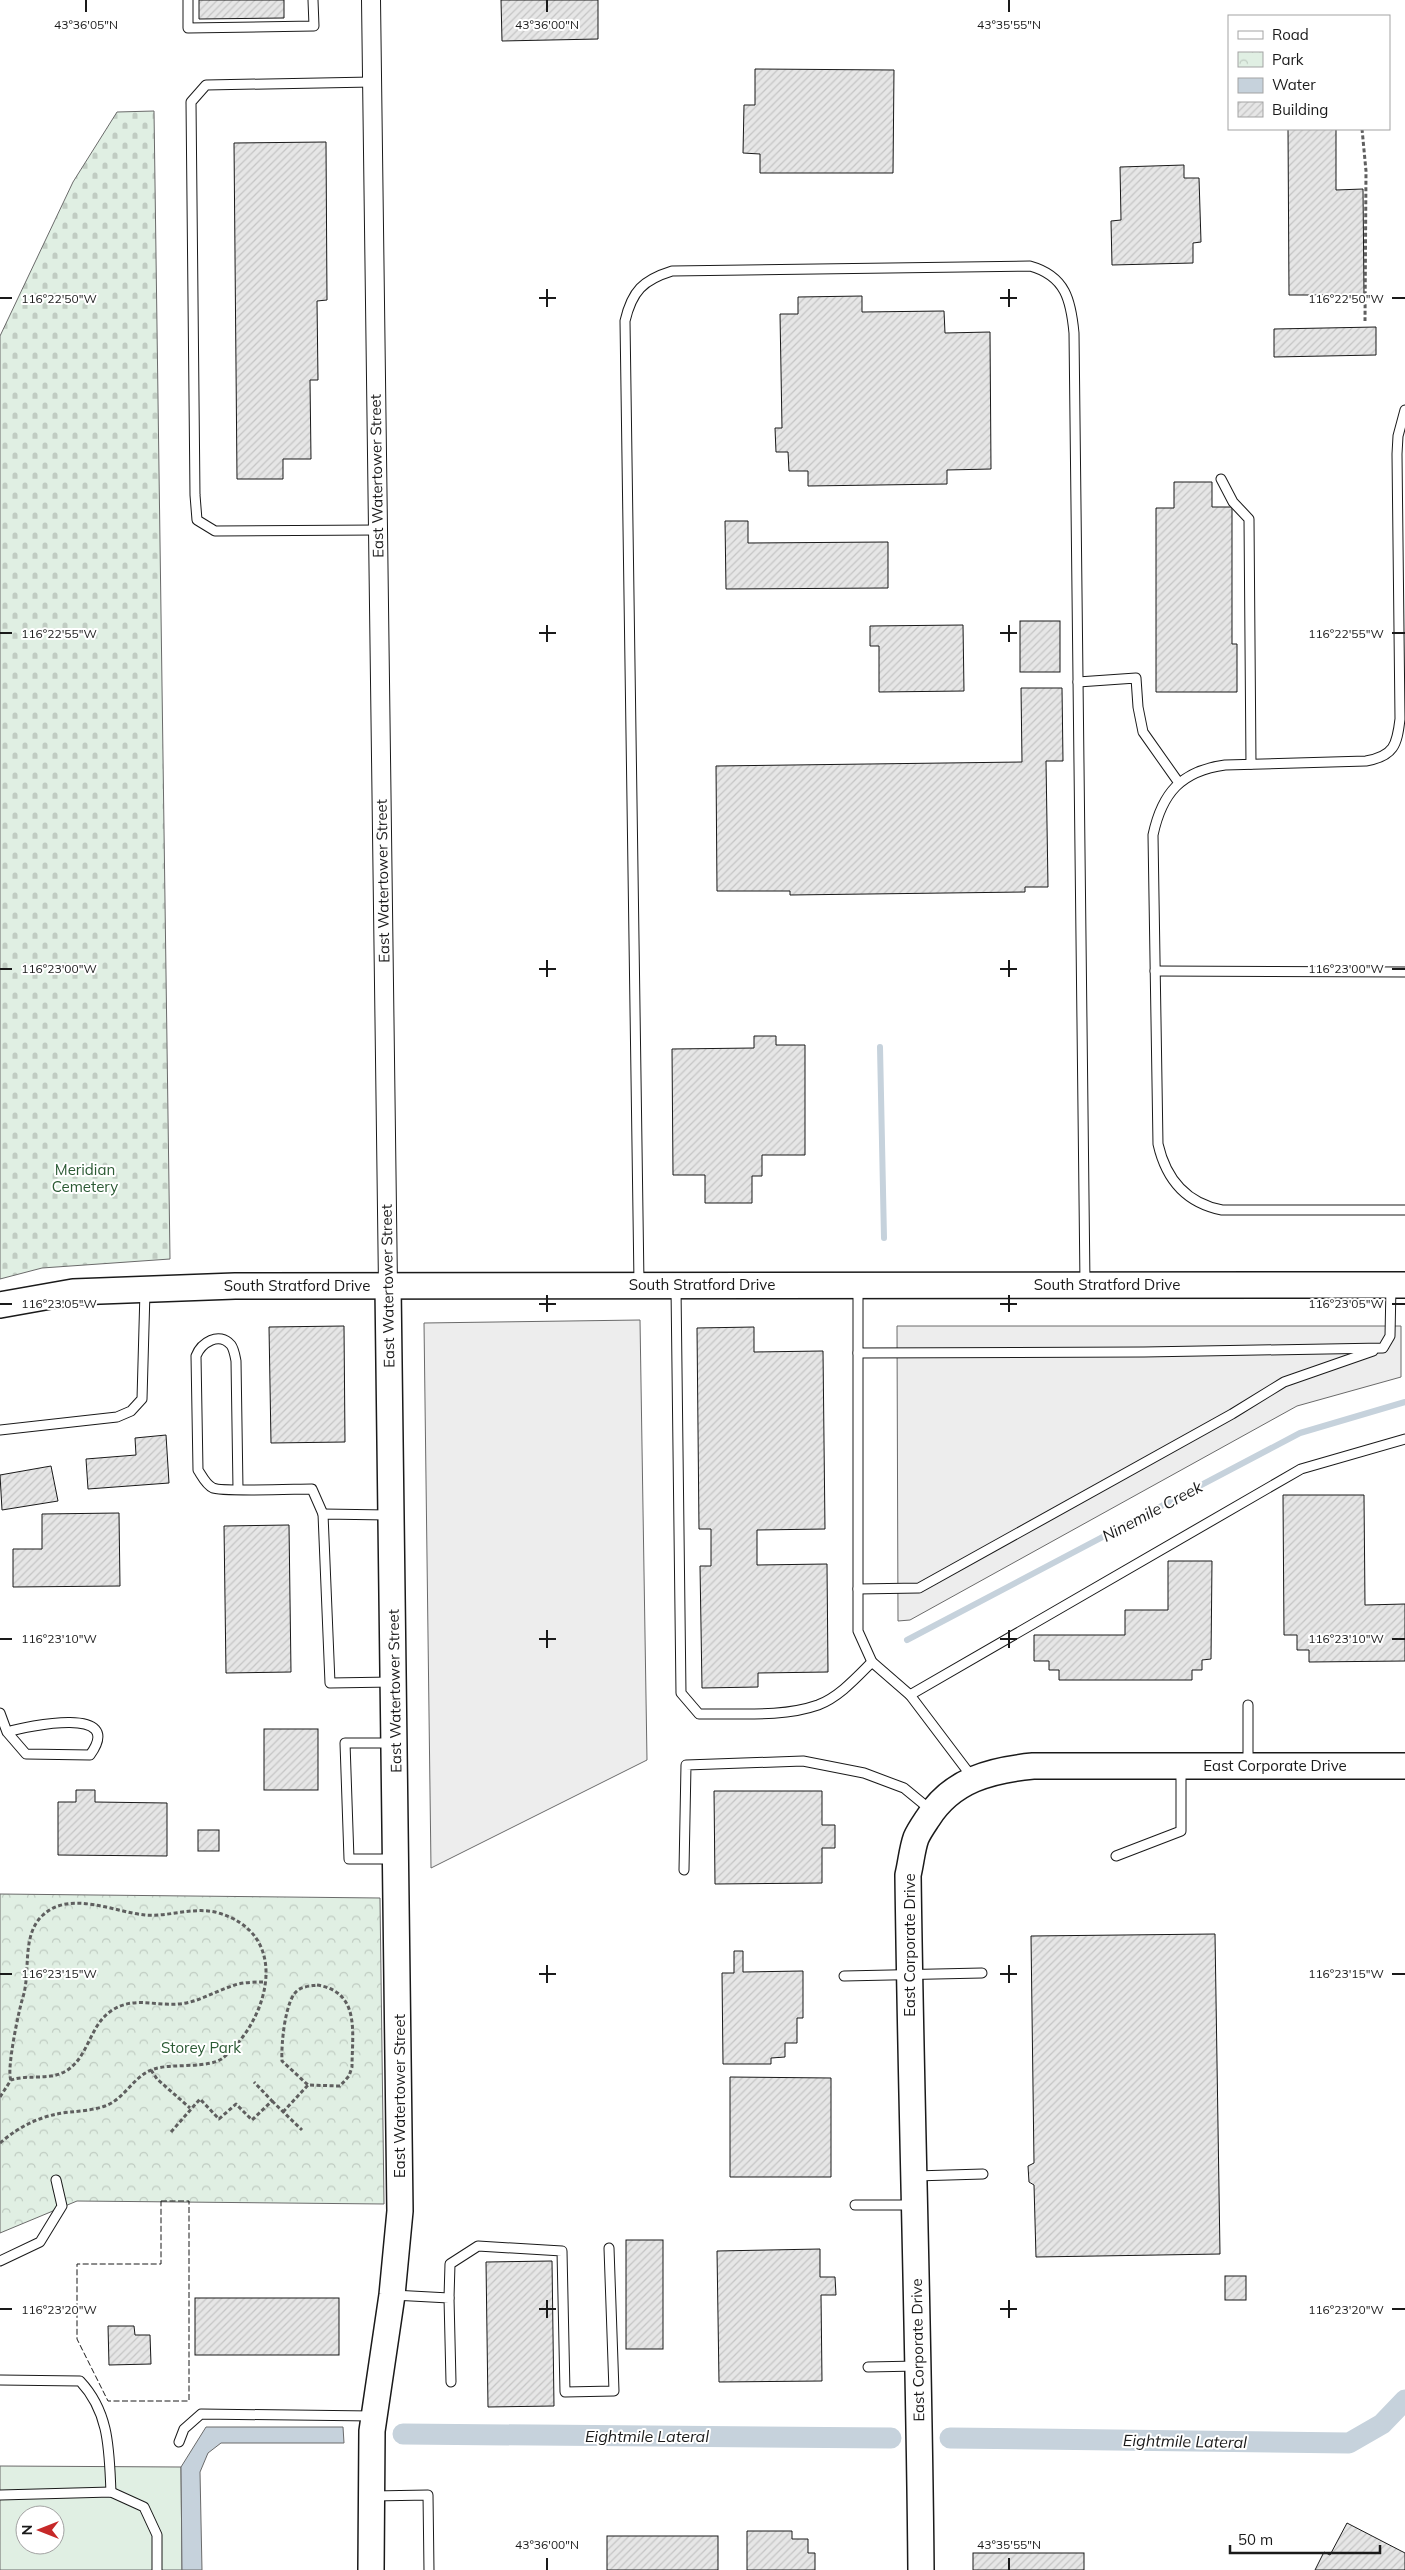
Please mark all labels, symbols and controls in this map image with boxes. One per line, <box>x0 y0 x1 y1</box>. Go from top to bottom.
legend <box>1228 15 1390 130</box>
text: 43°36'05"N <box>54 17 118 32</box>
text: 43°36'00"N <box>515 17 579 32</box>
text: 43°35'55"N <box>977 17 1041 32</box>
text: Road <box>1272 25 1309 44</box>
text: Park <box>1272 50 1304 69</box>
text: Water <box>1272 75 1316 94</box>
text: Building <box>1272 100 1328 119</box>
text: 116°22'50"W <box>21 291 97 306</box>
text: 116°22'50"W <box>1308 291 1384 306</box>
street label: East Watertower Street <box>366 394 387 558</box>
text: 116°22'55"W <box>21 626 97 641</box>
text: 116°22'55"W <box>1308 626 1384 641</box>
street label: East Watertower Street <box>372 799 393 963</box>
text: 116°23'00"W <box>21 961 97 976</box>
text: 116°23'00"W <box>1308 961 1384 976</box>
park label: Meridian Cemetery <box>52 1160 118 1196</box>
street label: East Watertower Street <box>377 1204 398 1368</box>
street label: South Stratford Drive <box>629 1275 775 1294</box>
street label: South Stratford Drive <box>1034 1275 1180 1294</box>
street label: South Stratford Drive <box>224 1276 370 1295</box>
text: 116°23'05"W <box>21 1296 97 1311</box>
text: 116°23'05"W <box>1308 1296 1384 1311</box>
water label: Ninemile Creek <box>1098 1476 1206 1546</box>
street label: East Watertower Street <box>384 1609 405 1773</box>
text: 116°23'10"W <box>21 1631 97 1646</box>
text: 116°23'10"W <box>1308 1631 1384 1646</box>
street label: East Corporate Drive <box>1203 1756 1347 1775</box>
street label: East Corporate Drive <box>900 1873 919 2017</box>
text: 116°23'15"W <box>21 1966 97 1981</box>
text: 116°23'15"W <box>1308 1966 1384 1981</box>
street label: East Watertower Street <box>390 2014 409 2178</box>
park label: Storey Park <box>161 2038 241 2057</box>
street label: East Corporate Drive <box>907 2278 928 2422</box>
text: 116°23'20"W <box>21 2302 97 2317</box>
text: 116°23'20"W <box>1308 2302 1384 2317</box>
water label: Eightmile Lateral <box>585 2426 709 2446</box>
water label: Eightmile Lateral <box>1123 2430 1247 2452</box>
north arrow <box>15 2505 65 2555</box>
scale bar <box>1230 2522 1380 2554</box>
text: N <box>18 2525 36 2535</box>
text: 50 m <box>1238 2530 1273 2549</box>
text: 43°36'00"N <box>515 2537 579 2552</box>
text: 43°35'55"N <box>977 2537 1041 2552</box>

